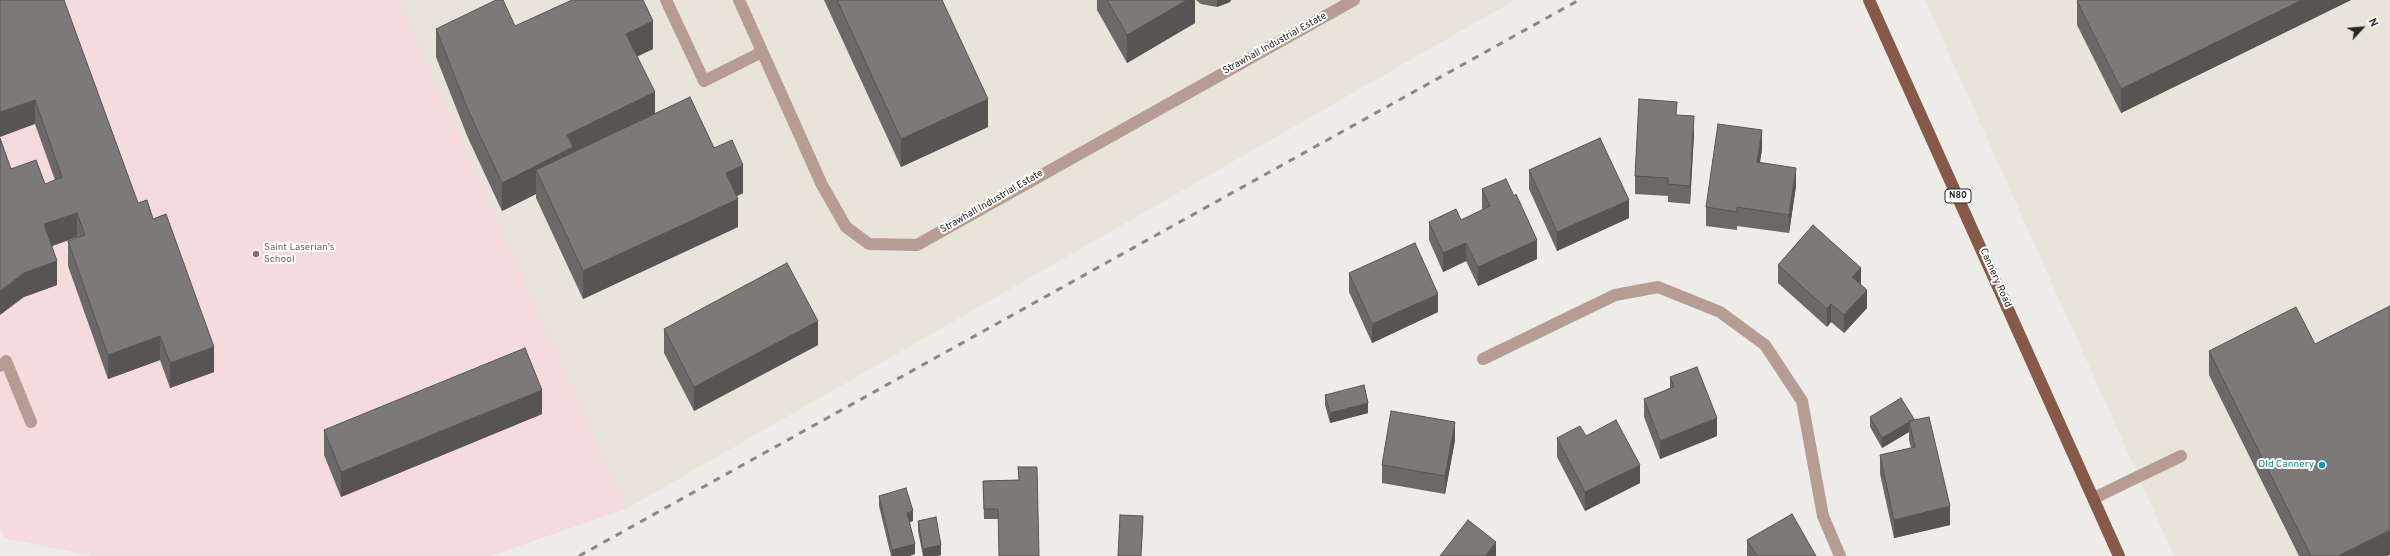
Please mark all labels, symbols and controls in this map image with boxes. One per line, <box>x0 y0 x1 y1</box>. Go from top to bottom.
north arrow <box>2342 8 2382 48</box>
street label: Strawhall Industrial Estate <box>1221 11 1329 77</box>
text: N <box>2365 16 2381 29</box>
street label: Strawhall Industrial Estate <box>939 168 1045 236</box>
road number: N80 <box>1945 189 1971 203</box>
place label: Saint Laserian's School <box>264 242 335 266</box>
street label: Cannery Road <box>1977 246 2013 310</box>
marker: Saint Laserian's School <box>251 249 261 259</box>
place label: Old Cannery <box>2258 459 2314 471</box>
marker: Old Cannery <box>2317 460 2327 470</box>

